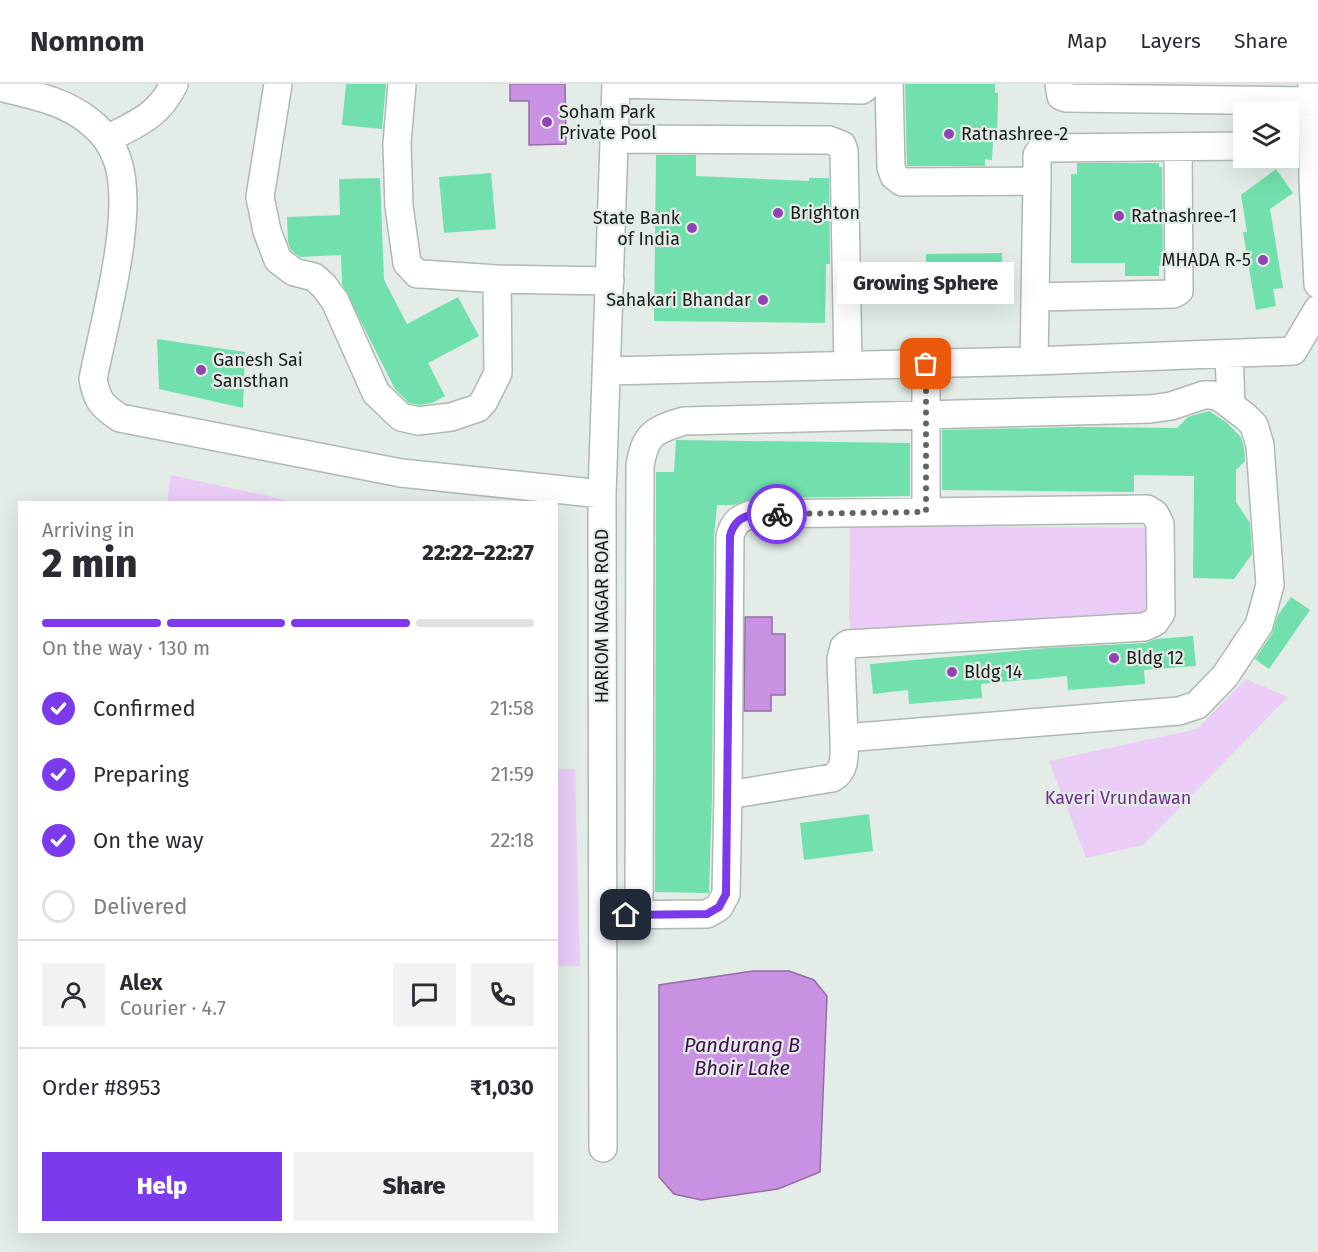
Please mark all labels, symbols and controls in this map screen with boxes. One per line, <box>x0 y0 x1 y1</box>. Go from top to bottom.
text: Nomnom <box>30 25 145 58</box>
text: Map <box>1067 28 1107 54</box>
text: Layers <box>1140 28 1201 54</box>
text: Share <box>1234 28 1288 54</box>
place label: Soham Park Private Pool <box>559 101 657 144</box>
map controls <box>1233 102 1299 168</box>
button: layers <box>1233 102 1299 168</box>
marker: Soham Park Private Pool <box>540 115 554 129</box>
place label: Ratnashree-2 <box>961 123 1068 145</box>
marker: Ratnashree-2 <box>942 127 956 141</box>
place label: Brighton <box>790 202 860 224</box>
place label: Ratnashree-1 <box>1131 205 1237 227</box>
marker: Brighton <box>771 206 785 220</box>
place label: State Bank of India <box>593 207 681 250</box>
marker: Ratnashree-1 <box>1112 209 1126 223</box>
marker: State Bank of India <box>685 221 699 235</box>
place label: MHADA R-5 <box>1161 249 1251 271</box>
marker: MHADA R-5 <box>1256 253 1270 267</box>
callout: Growing Sphere <box>838 262 1014 304</box>
text: Growing Sphere <box>853 271 998 295</box>
place label: Sahakari Bhandar <box>606 289 751 311</box>
marker: Sahakari Bhandar <box>756 293 770 307</box>
pin <box>900 338 951 389</box>
icon: bag <box>909 347 942 380</box>
place label: Ganesh Sai Sansthan <box>213 349 303 392</box>
marker: Ganesh Sai Sansthan <box>194 363 208 377</box>
courier <box>747 484 807 544</box>
icon: bike <box>761 498 794 531</box>
text: Arriving in <box>42 518 135 542</box>
street label: HARIOM NAGAR ROAD <box>591 529 613 703</box>
text: 22:22–22:27 <box>422 539 534 566</box>
text: 2 min <box>42 541 138 587</box>
text: On the way · 130 m <box>42 636 210 660</box>
place label: Bldg 12 <box>1126 647 1184 669</box>
marker: Bldg 12 <box>1107 651 1121 665</box>
place label: Bldg 14 <box>964 661 1023 683</box>
marker: Bldg 14 <box>945 665 959 679</box>
icon: check <box>42 692 75 725</box>
text: Confirmed <box>93 695 196 722</box>
text: 21:58 <box>490 696 534 720</box>
icon: check <box>42 758 75 791</box>
text: Preparing <box>93 761 189 788</box>
text: 21:59 <box>491 762 534 786</box>
park label: Kaveri Vrundawan <box>1045 787 1191 809</box>
icon: check <box>42 824 75 857</box>
text: On the way <box>93 827 204 854</box>
text: 22:18 <box>491 828 534 852</box>
pin <box>600 889 651 940</box>
text: Delivered <box>93 893 188 920</box>
icon: home <box>609 898 642 931</box>
button: person <box>42 963 105 1026</box>
button: chat <box>393 963 456 1026</box>
button: phone <box>471 963 534 1026</box>
text: Alex <box>120 969 163 996</box>
text: Courier · 4.7 <box>120 996 226 1020</box>
water label: Pandurang B Bhoir Lake <box>684 1033 800 1080</box>
text: Order #8953 <box>42 1074 161 1101</box>
text: ₹1,030 <box>470 1074 534 1101</box>
button: Help <box>42 1152 282 1221</box>
button: Share <box>294 1152 534 1221</box>

